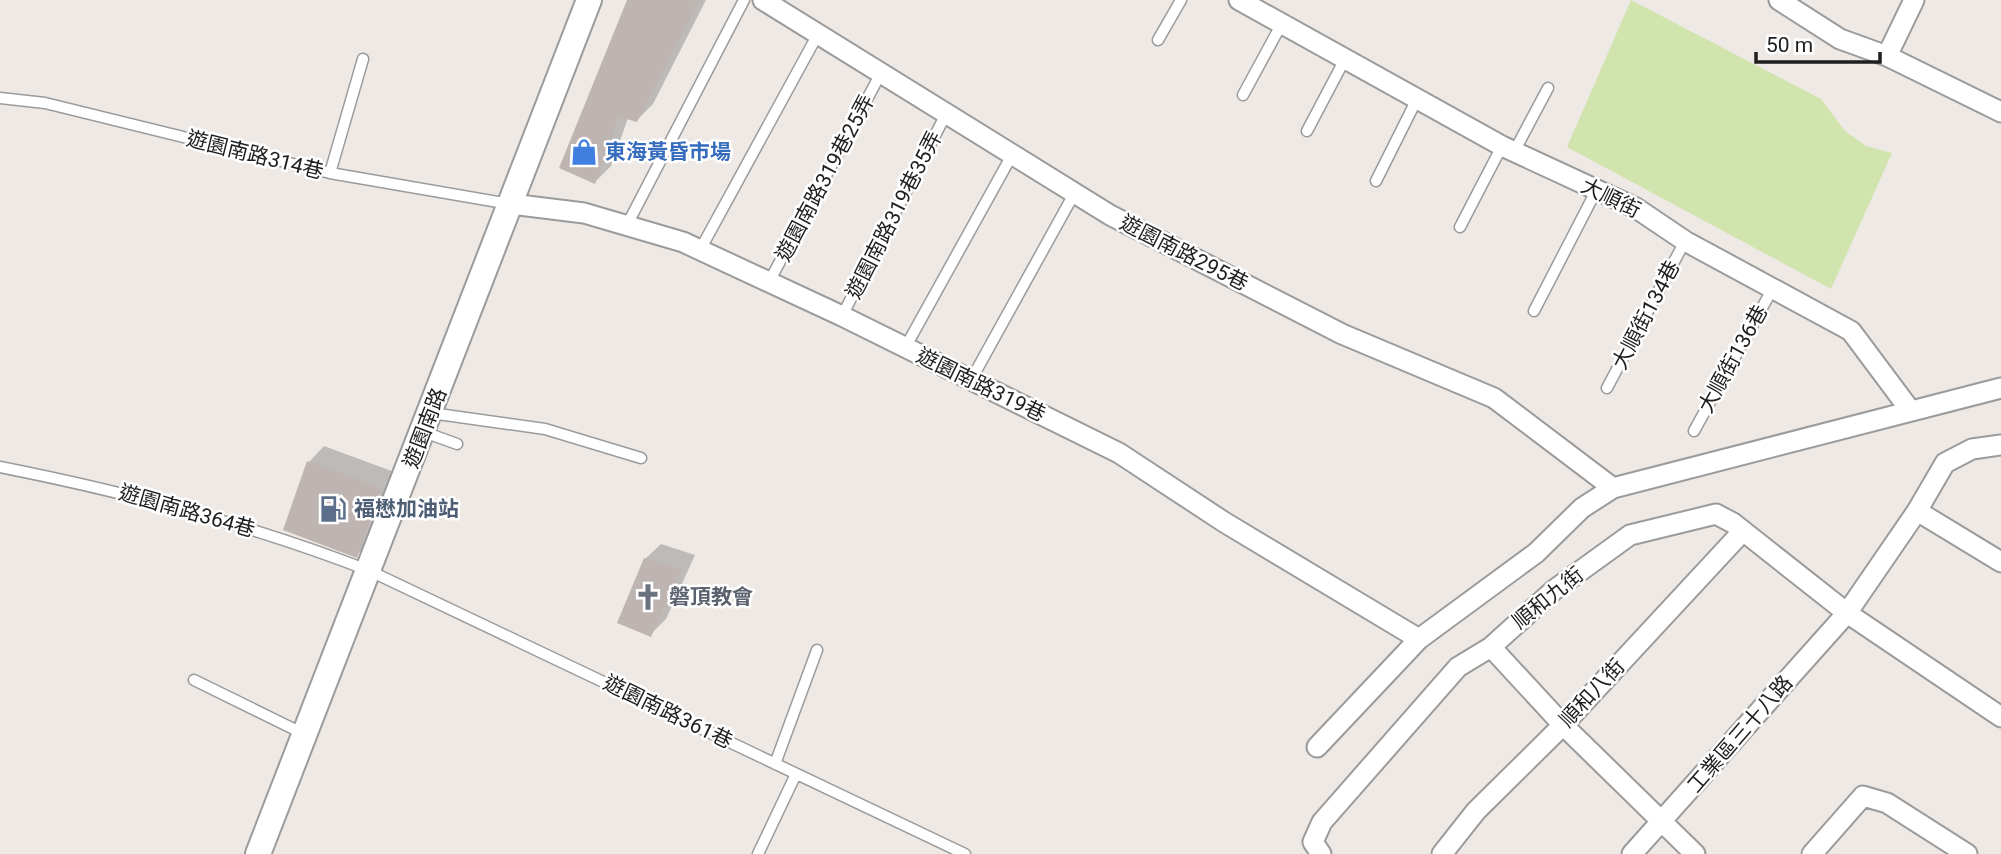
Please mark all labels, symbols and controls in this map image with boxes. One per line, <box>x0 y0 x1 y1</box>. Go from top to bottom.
scale bar <box>1756 21 1880 65</box>
text: 50 m <box>1766 33 1813 57</box>
street label: 遊園南路319巷25弄 <box>771 91 879 265</box>
street label: 遊園南路314巷 <box>184 126 326 184</box>
street label: 遊園南路319巷35弄 <box>841 127 947 303</box>
shop icon: 東海黃昏市場 <box>569 137 599 167</box>
place label: 東海黃昏市場 <box>605 140 731 164</box>
street label: 大順街 <box>1577 173 1645 223</box>
street label: 遊園南路295巷 <box>1116 210 1252 296</box>
street label: 大順街134巷 <box>1607 257 1685 373</box>
street label: 大順街136巷 <box>1694 301 1772 417</box>
street label: 遊園南路319巷 <box>913 343 1049 427</box>
street label: 遊園南路 <box>399 384 451 472</box>
street label: 遊園南路364巷 <box>116 480 258 542</box>
fuel station icon: 福懋加油站 <box>318 494 348 524</box>
place label: 福懋加油站 <box>354 497 459 521</box>
street label: 順和九街 <box>1508 562 1588 634</box>
church icon: 磐頂教會 <box>633 582 663 612</box>
place label: 磐頂教會 <box>669 585 753 609</box>
street label: 順和八街 <box>1555 654 1629 732</box>
street label: 遊園南路361巷 <box>600 670 736 754</box>
street label: 工業區三十八路 <box>1683 671 1797 797</box>

